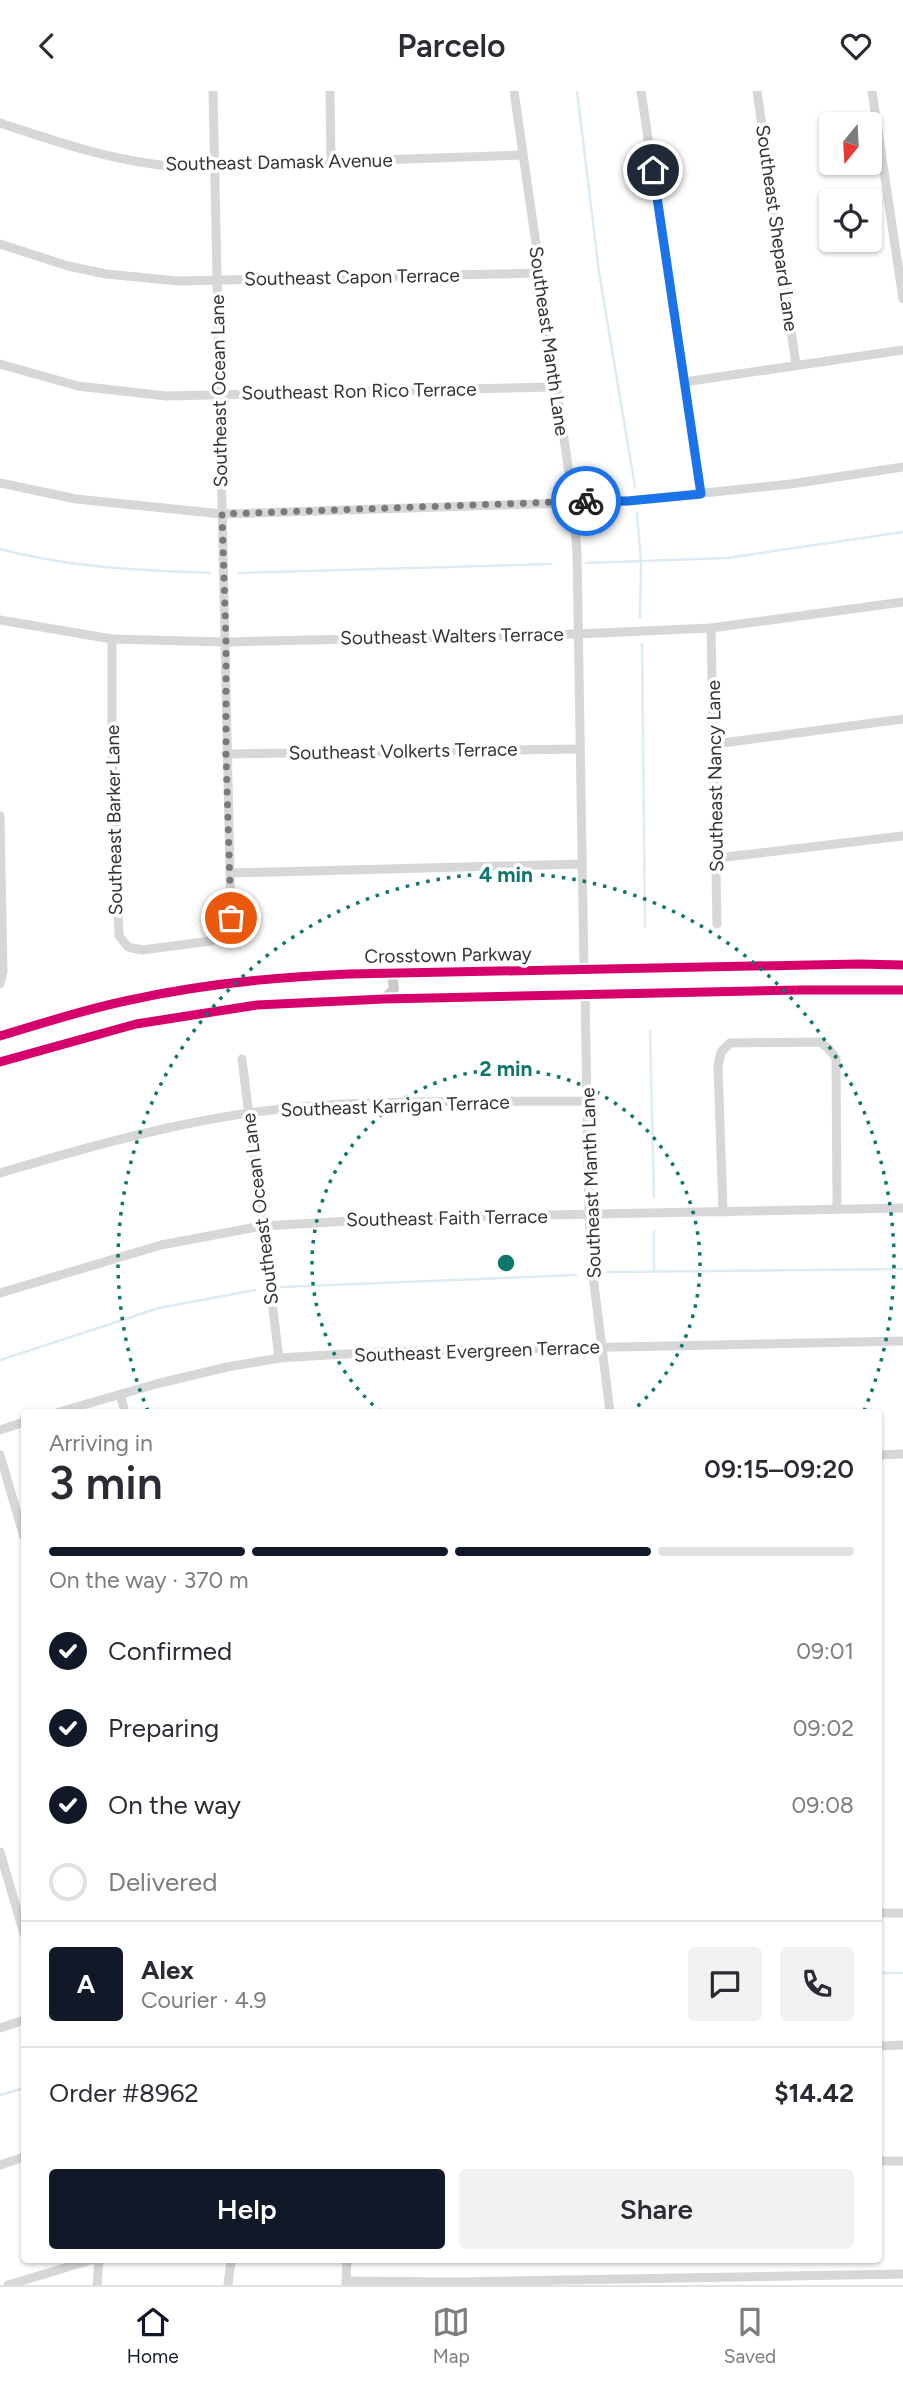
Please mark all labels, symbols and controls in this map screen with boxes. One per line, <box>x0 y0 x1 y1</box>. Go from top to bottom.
icon: back <box>28 27 66 65</box>
text: Parcelo <box>397 27 506 65</box>
icon: heart <box>837 27 875 65</box>
north arrow <box>819 112 882 175</box>
map controls <box>819 112 882 252</box>
street label: Southeast Shepard Lane <box>751 123 803 333</box>
pin <box>623 140 683 200</box>
street label: Southeast Damask Avenue <box>165 149 393 175</box>
icon: home <box>634 151 672 189</box>
button: locate <box>819 189 882 252</box>
street label: Southeast Manth Lane <box>524 245 574 437</box>
street label: Southeast Capon Terrace <box>244 264 460 290</box>
street label: Southeast Ocean Lane <box>206 294 232 488</box>
street label: Southeast Ron Rico Terrace <box>241 377 477 405</box>
courier <box>551 466 621 536</box>
icon: bike <box>567 482 605 520</box>
street label: Southeast Walters Terrace <box>340 623 564 649</box>
street label: Southeast Nancy Lane <box>702 680 728 872</box>
street label: Southeast Barker Lane <box>101 724 127 916</box>
street label: Southeast Volkerts Terrace <box>288 738 518 764</box>
text: 4 min <box>479 862 533 887</box>
pin <box>201 888 261 948</box>
icon: bag <box>212 899 250 937</box>
street label: Crosstown Parkway <box>364 942 532 968</box>
text: 2 min <box>480 1056 532 1081</box>
street label: Southeast Manth Lane <box>576 1087 606 1279</box>
street label: Southeast Karrigan Terrace <box>280 1091 510 1121</box>
street label: Southeast Ocean Lane <box>237 1112 283 1306</box>
street label: Southeast Faith Terrace <box>346 1205 548 1231</box>
centre of rings <box>494 1251 518 1275</box>
street label: Southeast Evergreen Terrace <box>354 1335 600 1367</box>
text: Arriving in <box>49 1429 153 1457</box>
text: 09:15–09:20 <box>704 1453 854 1485</box>
text: 3 min <box>49 1455 163 1511</box>
text: On the way · 370 m <box>49 1566 249 1594</box>
icon: check <box>49 1632 87 1670</box>
text: Confirmed <box>108 1635 232 1667</box>
text: 09:01 <box>796 1637 854 1665</box>
icon: check <box>49 1709 87 1747</box>
text: Preparing <box>108 1712 219 1744</box>
text: 09:02 <box>793 1714 854 1742</box>
icon: check <box>49 1786 87 1824</box>
text: On the way <box>108 1789 241 1821</box>
text: 09:08 <box>792 1791 854 1819</box>
text: Delivered <box>108 1866 217 1898</box>
button: chat <box>688 1947 762 2021</box>
button: phone <box>780 1947 854 2021</box>
text: Alex <box>141 1954 194 1986</box>
text: A <box>77 1968 95 2000</box>
text: Courier · 4.9 <box>141 1986 267 2014</box>
text: Order #8962 <box>49 2077 199 2109</box>
text: $14.42 <box>774 2077 854 2109</box>
button: Help <box>49 2169 445 2249</box>
button: Share <box>459 2169 854 2249</box>
tab: Home <box>127 2303 179 2368</box>
tab: Map <box>432 2303 470 2368</box>
tab: Saved <box>724 2303 776 2368</box>

